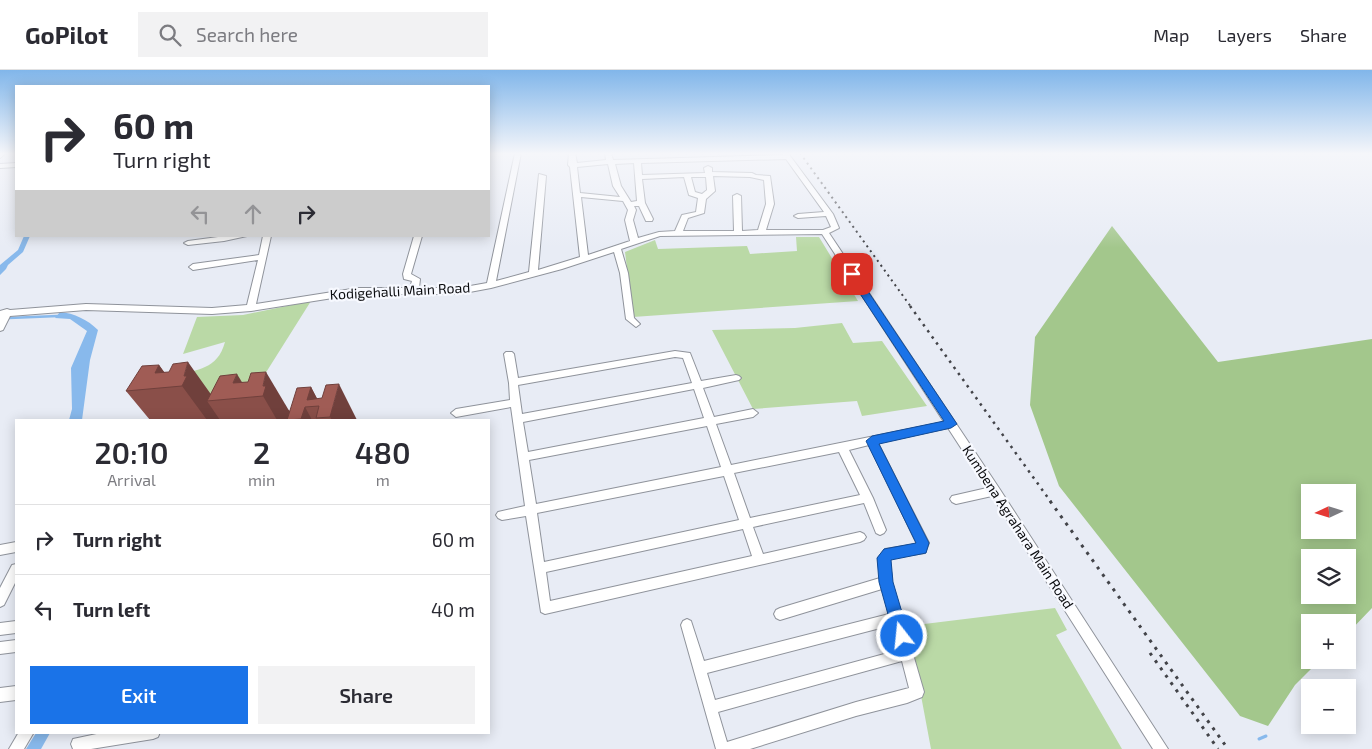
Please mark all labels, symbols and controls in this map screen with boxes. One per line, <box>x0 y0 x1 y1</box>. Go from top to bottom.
search box <box>138 12 488 57</box>
text: GoPilot <box>25 20 108 49</box>
icon: search <box>156 21 184 49</box>
text: Search here <box>196 23 298 46</box>
text: Map <box>1153 24 1189 46</box>
text: Layers <box>1217 24 1272 46</box>
text: Share <box>1300 24 1347 46</box>
text: 60 m <box>113 104 194 146</box>
icon: right <box>30 105 95 170</box>
text: Turn right <box>113 146 211 172</box>
icon: left <box>186 200 214 228</box>
icon: ahead <box>239 200 267 228</box>
icon: right <box>292 200 320 228</box>
pin <box>831 253 873 295</box>
icon: arrive <box>838 260 866 288</box>
street label: Kodigehalli Main Road <box>329 278 471 303</box>
text: 20:10 <box>94 434 169 470</box>
text: 2 <box>253 434 270 470</box>
text: 480 <box>355 434 411 470</box>
street label: Kumbena Agrahara Main Road <box>959 442 1078 612</box>
text: Arrival <box>107 470 156 489</box>
text: min <box>248 470 275 489</box>
text: m <box>376 470 390 489</box>
north arrow <box>1301 484 1356 539</box>
map controls <box>1301 484 1356 734</box>
icon: right <box>30 526 58 554</box>
text: Turn right <box>73 528 161 551</box>
text: 60 m <box>432 528 475 551</box>
button: layers <box>1301 549 1356 604</box>
icon: left <box>30 596 58 624</box>
text: Turn left <box>73 598 150 621</box>
text: 40 m <box>431 598 475 621</box>
position arrow <box>875 609 927 661</box>
button: + <box>1301 614 1356 669</box>
button: Exit <box>30 666 248 724</box>
button: Share <box>258 666 475 724</box>
button: − <box>1301 679 1356 734</box>

